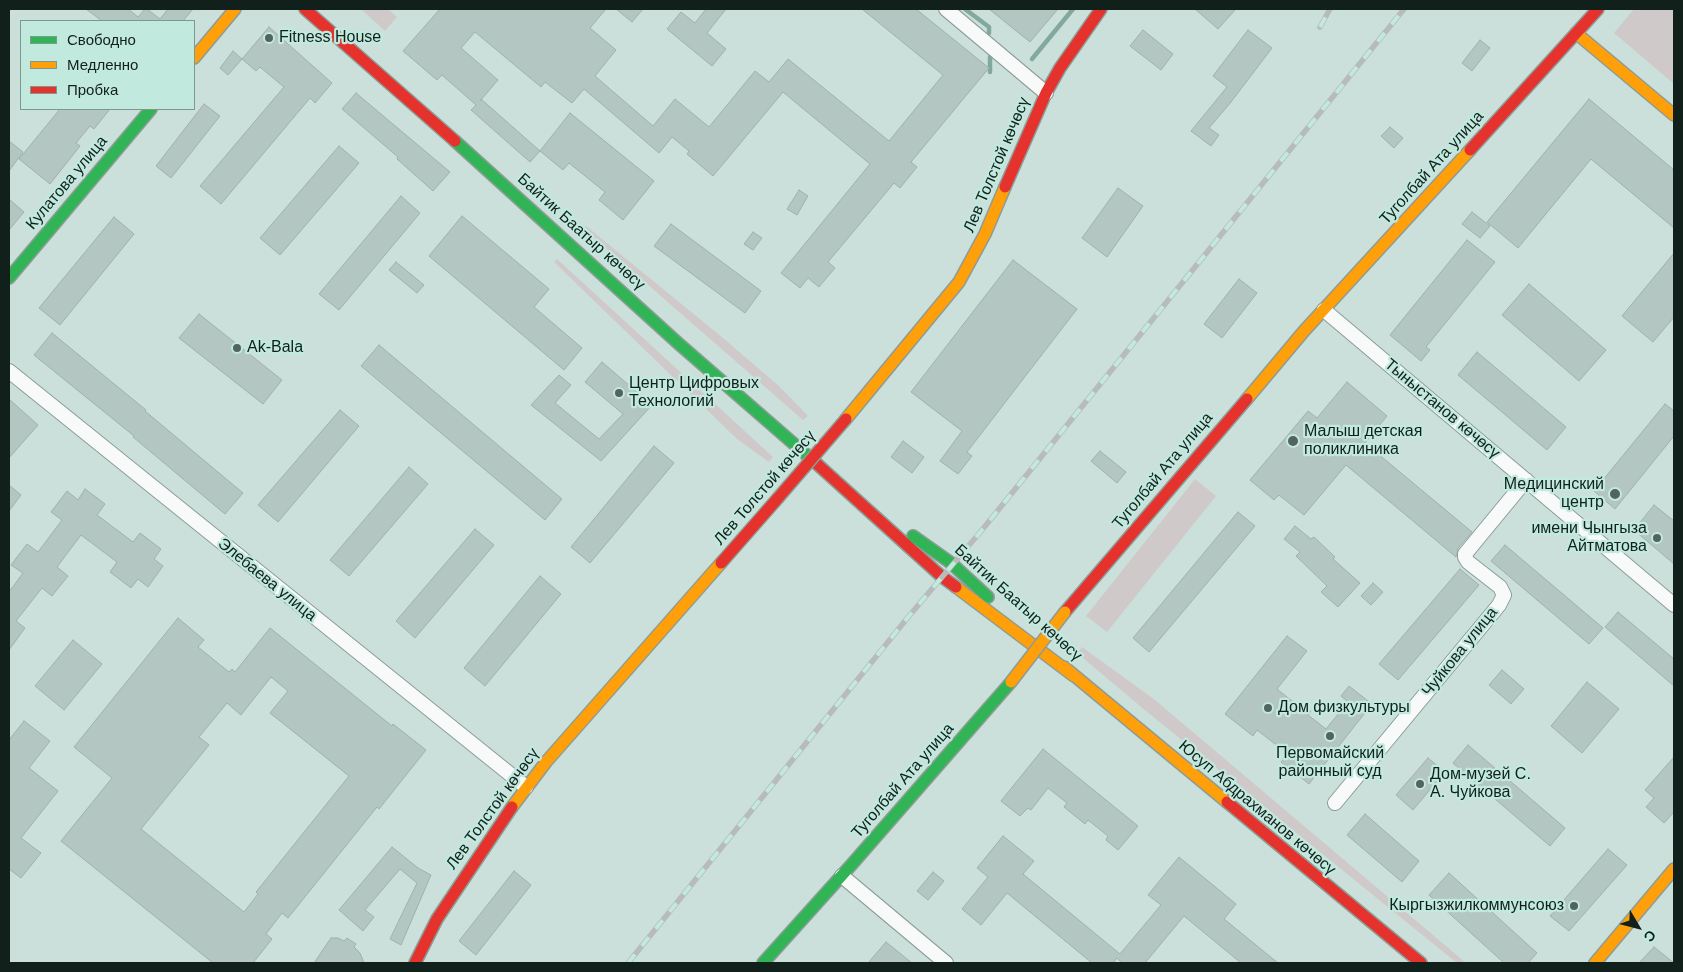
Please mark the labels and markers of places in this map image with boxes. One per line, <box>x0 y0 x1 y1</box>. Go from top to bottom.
place label: Fitness House <box>279 28 381 48</box>
marker: Fitness House <box>263 32 275 44</box>
place label: Ak-Bala <box>247 338 303 358</box>
marker: Ak-Bala <box>231 342 243 354</box>
place label: Центр Цифровых Технологий <box>629 374 759 412</box>
marker: Центр Цифровых Технологий <box>613 387 625 399</box>
place label: Малыш детская поликлиника <box>1304 422 1422 460</box>
marker: Малыш детская поликлиника <box>1286 434 1300 448</box>
place label: Медицинский центр <box>1504 475 1604 513</box>
marker: Медицинский центр <box>1608 487 1622 501</box>
place label: имени Чынгыза Айтматова <box>1531 519 1647 557</box>
marker: имени Чынгыза Айтматова <box>1651 532 1663 544</box>
place label: Дом физкультуры <box>1278 698 1410 718</box>
marker: Дом физкультуры <box>1262 702 1274 714</box>
marker: Первомайский районный суд <box>1324 730 1336 742</box>
place label: Первомайский районный суд <box>1276 744 1384 782</box>
place label: Дом-музей С. А. Чуйкова <box>1430 765 1531 803</box>
marker: Дом-музей С. А. Чуйкова <box>1414 778 1426 790</box>
place label: Кыргызжилкоммунсоюз <box>1389 896 1564 916</box>
marker: Кыргызжилкоммунсоюз <box>1568 900 1580 912</box>

